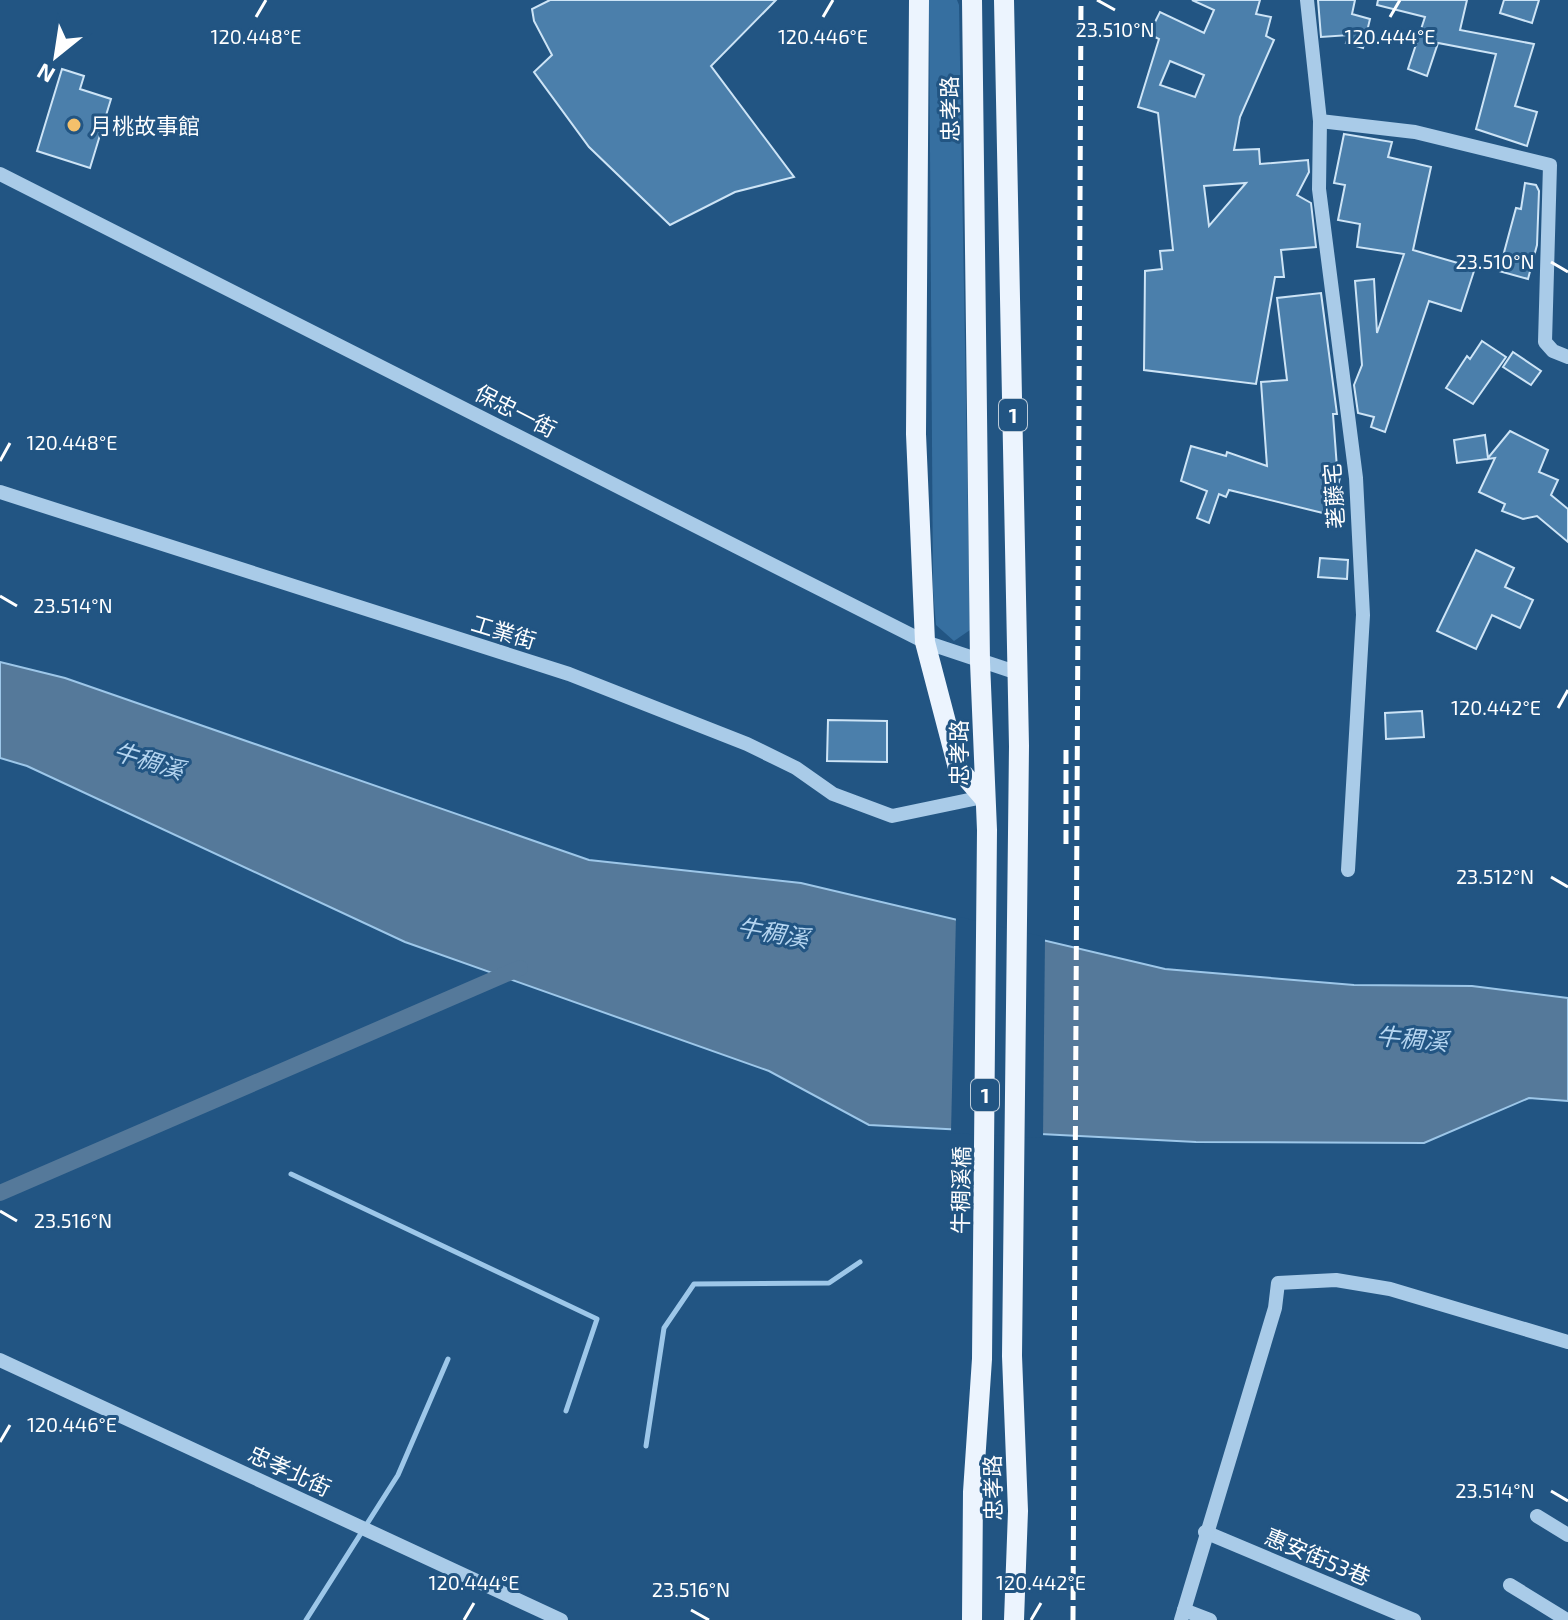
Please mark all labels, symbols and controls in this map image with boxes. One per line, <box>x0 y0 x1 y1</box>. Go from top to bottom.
north arrow <box>16 16 96 96</box>
text: 23.510°N <box>1075 17 1155 41</box>
text: 120.448°E <box>211 24 301 48</box>
text: 120.446°E <box>778 24 868 48</box>
text: 120.444°E <box>1344 24 1436 48</box>
text: N <box>32 59 59 89</box>
street label: 忠孝路 <box>935 76 963 142</box>
place label: 月桃故事館 <box>90 112 200 138</box>
marker: 月桃故事館 <box>65 116 83 134</box>
text: 23.510°N <box>1455 249 1535 273</box>
street label: 保忠一街 <box>471 378 561 442</box>
road number: 1 <box>999 399 1027 431</box>
text: 120.448°E <box>27 430 117 454</box>
street label: 荖藤宅 <box>1318 462 1348 530</box>
text: 23.514°N <box>33 593 113 617</box>
street label: 工業街 <box>469 609 539 653</box>
text: 120.442°E <box>1451 695 1541 719</box>
street label: 忠孝路 <box>945 720 971 786</box>
water label: 牛稠溪 <box>110 736 191 785</box>
text: 23.512°N <box>1456 864 1534 888</box>
water label: 牛稠溪 <box>735 911 814 953</box>
water label: 牛稠溪 <box>1375 1020 1452 1056</box>
road number: 1 <box>971 1079 999 1111</box>
street label: 牛稠溪橋 <box>946 1146 974 1234</box>
text: 23.516°N <box>34 1208 112 1232</box>
text: 120.446°E <box>27 1412 117 1436</box>
street label: 忠孝北街 <box>245 1440 335 1500</box>
street label: 忠孝路 <box>978 1455 1006 1521</box>
text: 23.514°N <box>1455 1478 1535 1502</box>
street label: 惠安街53巷 <box>1261 1522 1375 1590</box>
text: 120.444°E <box>428 1570 520 1594</box>
text: 120.442°E <box>996 1570 1086 1594</box>
text: 23.516°N <box>652 1577 730 1601</box>

